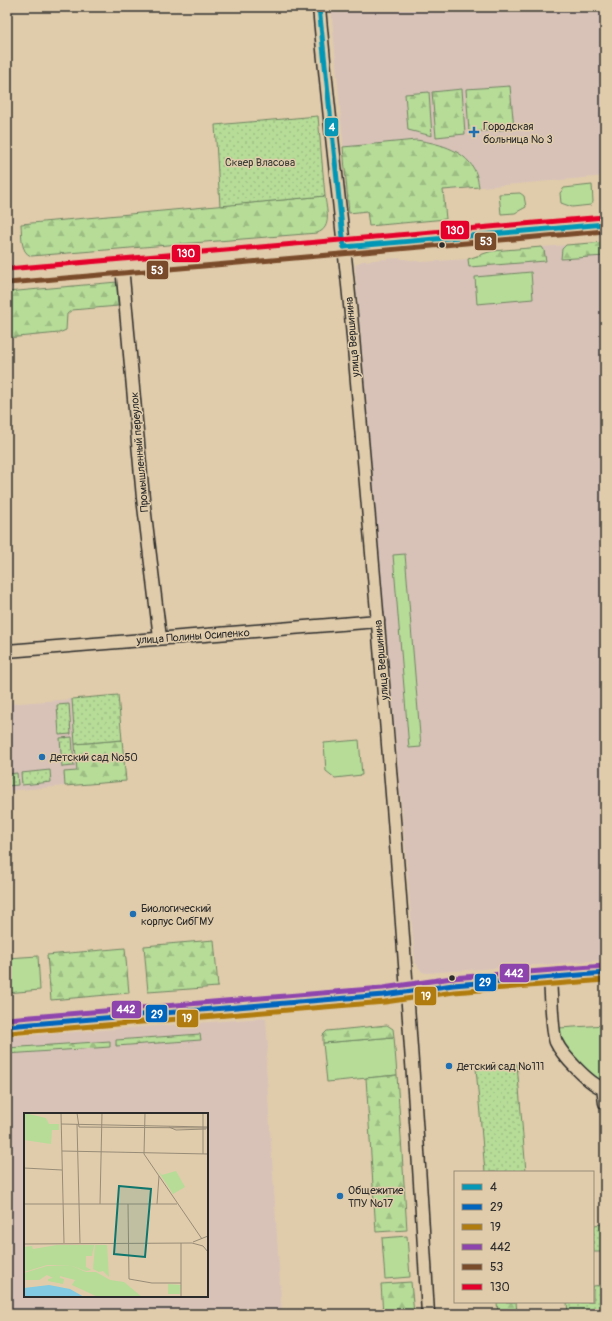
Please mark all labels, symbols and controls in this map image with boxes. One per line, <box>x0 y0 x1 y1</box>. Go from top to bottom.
line badge: 4 <box>324 117 339 137</box>
place label: Городская больница № 3 <box>483 120 553 146</box>
text: 4 <box>328 121 336 134</box>
marker: Городская больница № 3 <box>468 126 480 138</box>
park label: Сквер Власова <box>225 156 295 169</box>
line badge: 130 <box>440 220 470 240</box>
text: 130 <box>446 224 464 237</box>
line badge: 53 <box>474 232 497 251</box>
text: 53 <box>480 235 492 248</box>
unlabelled marker <box>437 240 447 250</box>
line badge: 130 <box>171 244 201 263</box>
text: 130 <box>177 247 195 260</box>
line badge: 53 <box>146 260 169 280</box>
text: 53 <box>151 264 163 277</box>
street label: улица Вершинина <box>343 296 363 379</box>
street label: Промышленный переулок <box>128 391 151 513</box>
street label: улица Вершинина <box>372 619 392 702</box>
street label: улица Полины Осипенко <box>135 626 250 647</box>
place label: Детский сад №50 <box>49 751 138 764</box>
marker: Детский сад №50 <box>37 752 47 762</box>
place label: Биологический корпус СибГМУ <box>141 902 214 928</box>
marker: Биологический корпус СибГМУ <box>128 909 138 919</box>
line badge: 442 <box>499 963 530 983</box>
text: 442 <box>504 967 523 980</box>
unlabelled marker <box>447 973 457 983</box>
line badge: 29 <box>474 973 497 992</box>
text: 29 <box>479 976 491 989</box>
line badge: 19 <box>414 986 437 1006</box>
text: 19 <box>421 990 431 1003</box>
line badge: 442 <box>111 1000 142 1019</box>
text: 442 <box>116 1003 135 1016</box>
line badge: 29 <box>145 1004 168 1023</box>
text: 29 <box>151 1008 163 1021</box>
line badge: 19 <box>176 1009 199 1028</box>
text: 19 <box>182 1012 192 1025</box>
place label: Детский сад №111 <box>456 1060 544 1073</box>
marker: Детский сад №111 <box>444 1061 454 1071</box>
inset map <box>24 1113 208 1297</box>
legend <box>454 1171 594 1303</box>
text: 4 <box>490 1180 497 1195</box>
place label: Общежитие ТПУ №17 <box>348 1184 404 1210</box>
marker: Общежитие ТПУ №17 <box>335 1191 345 1201</box>
text: 29 <box>490 1200 503 1215</box>
text: 19 <box>490 1220 501 1235</box>
text: 442 <box>490 1240 511 1255</box>
text: 53 <box>490 1260 504 1275</box>
text: 130 <box>490 1280 510 1295</box>

